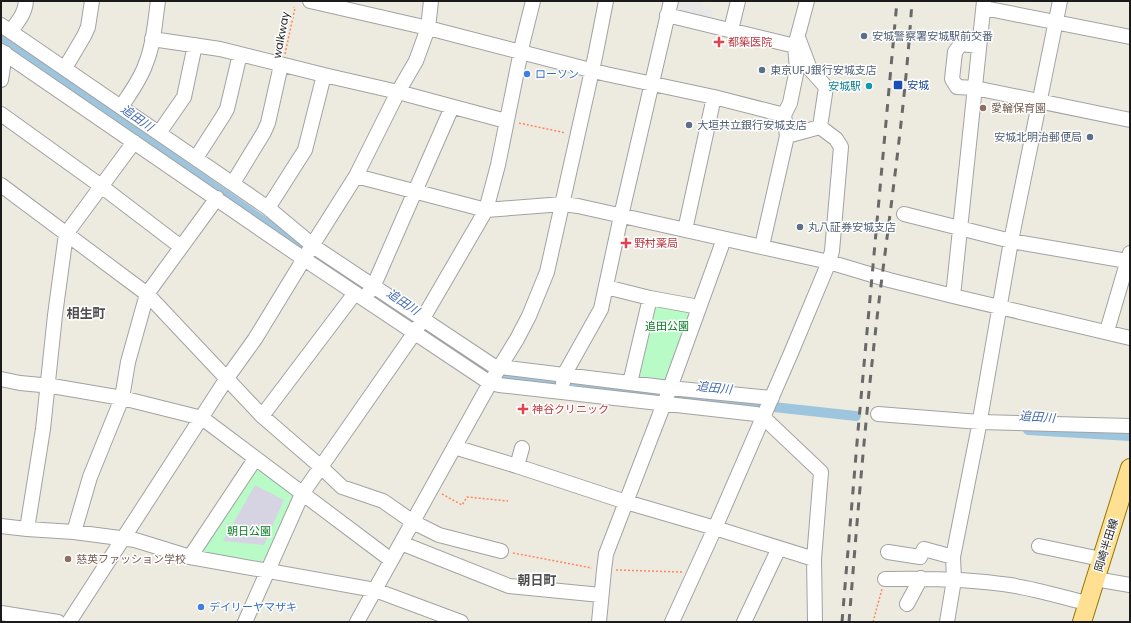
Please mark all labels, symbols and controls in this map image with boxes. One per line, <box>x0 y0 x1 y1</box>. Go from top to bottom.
street label: walkway <box>269 9 294 60</box>
place label: 安城警察署安城駅前交番 <box>872 28 993 44</box>
marker: 安城警察署安城駅前交番 <box>859 31 869 41</box>
place label: 都築医院 <box>728 34 772 50</box>
marker: 都築医院 <box>713 36 725 48</box>
place label: 東京UFJ銀行安城支店 <box>770 62 877 78</box>
marker: 東京UFJ銀行安城支店 <box>757 65 767 75</box>
place label: ローソン <box>535 66 579 82</box>
marker: ローソン <box>522 69 532 79</box>
place label: 安城 <box>907 77 929 93</box>
place label: 安城駅 <box>828 78 861 94</box>
marker: 安城 <box>892 79 904 91</box>
marker: 安城駅 <box>864 81 874 91</box>
water label: 追田川 <box>118 100 159 136</box>
place label: 愛輪保育園 <box>991 100 1046 116</box>
marker: 愛輪保育園 <box>978 103 988 113</box>
place label: 大垣共立銀行安城支店 <box>697 117 807 133</box>
marker: 大垣共立銀行安城支店 <box>684 120 694 130</box>
place label: 安城北明治郵便局 <box>994 129 1082 145</box>
marker: 安城北明治郵便局 <box>1085 132 1095 142</box>
place label: 丸八証券安城支店 <box>808 219 896 235</box>
marker: 丸八証券安城支店 <box>795 222 805 232</box>
place label: 野村薬局 <box>634 235 678 251</box>
marker: 野村薬局 <box>621 238 631 248</box>
water label: 追田川 <box>384 284 425 320</box>
district label: 相生町 <box>66 304 106 323</box>
park label: 追田公園 <box>645 318 689 334</box>
water label: 追田川 <box>695 377 735 398</box>
place label: 神谷クリニック <box>532 401 609 417</box>
marker: 神谷クリニック <box>517 403 529 415</box>
water label: 追田川 <box>1018 407 1058 426</box>
street label: 岡崎半田線 <box>1090 516 1122 574</box>
park label: 朝日公園 <box>227 523 271 539</box>
place label: 慈英ファッション学校 <box>76 551 186 567</box>
marker: 慈英ファッション学校 <box>63 554 73 564</box>
district label: 朝日町 <box>517 571 557 590</box>
place label: デイリーヤマザキ <box>209 599 297 615</box>
marker: デイリーヤマザキ <box>196 602 206 612</box>

